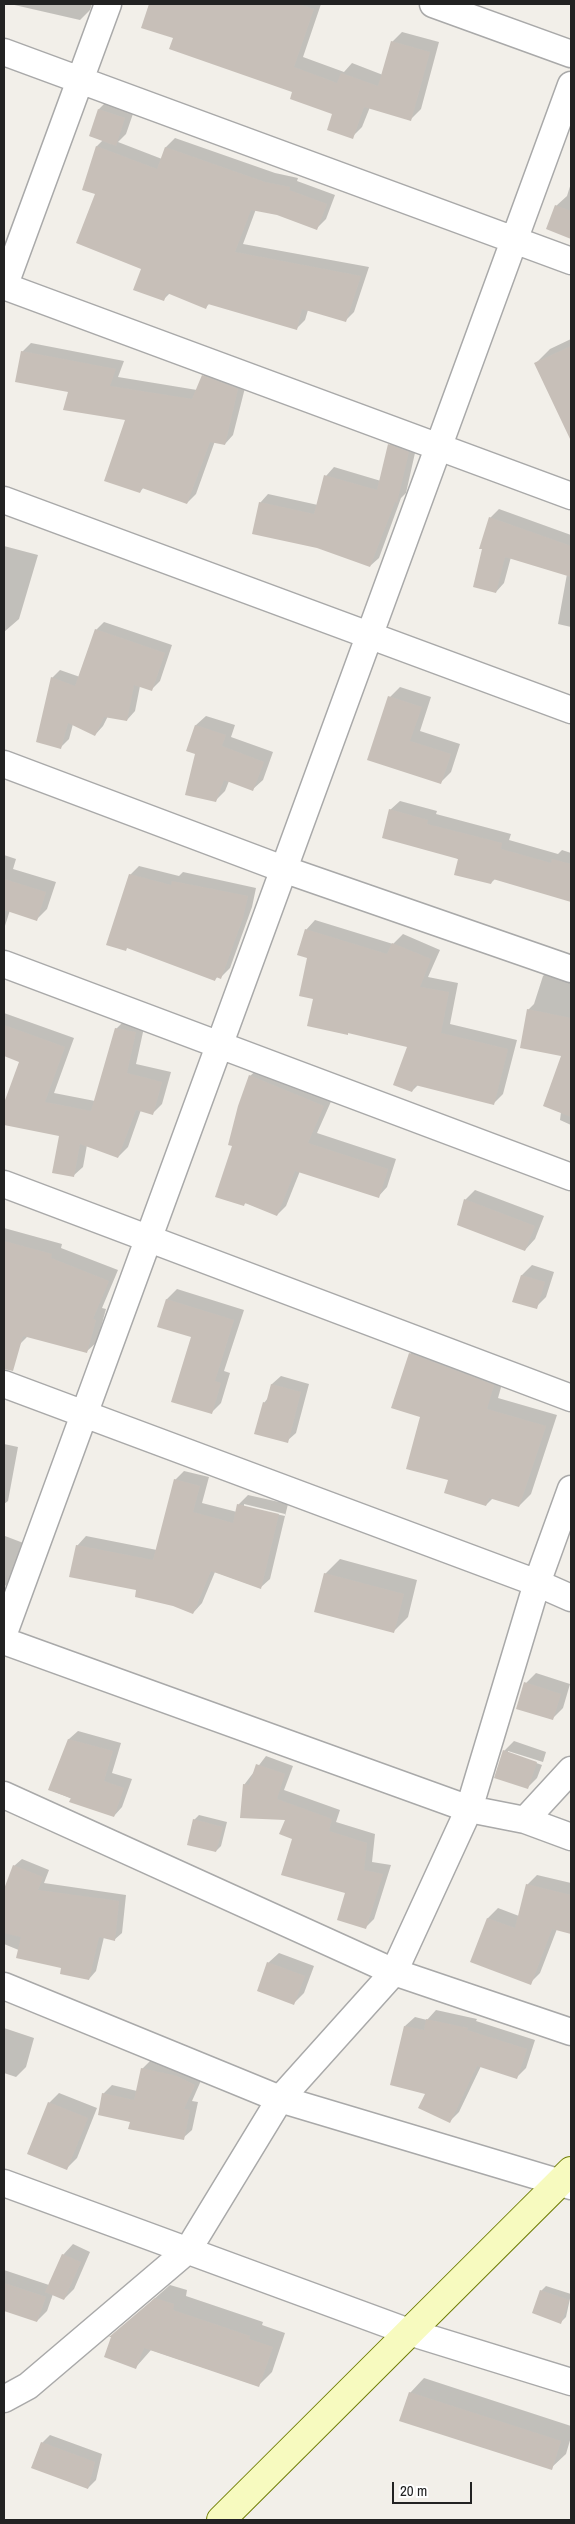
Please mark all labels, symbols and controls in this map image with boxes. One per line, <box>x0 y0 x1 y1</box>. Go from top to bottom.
scale bar <box>395 2472 475 2504</box>
text: 20 m <box>400 2480 427 2501</box>

